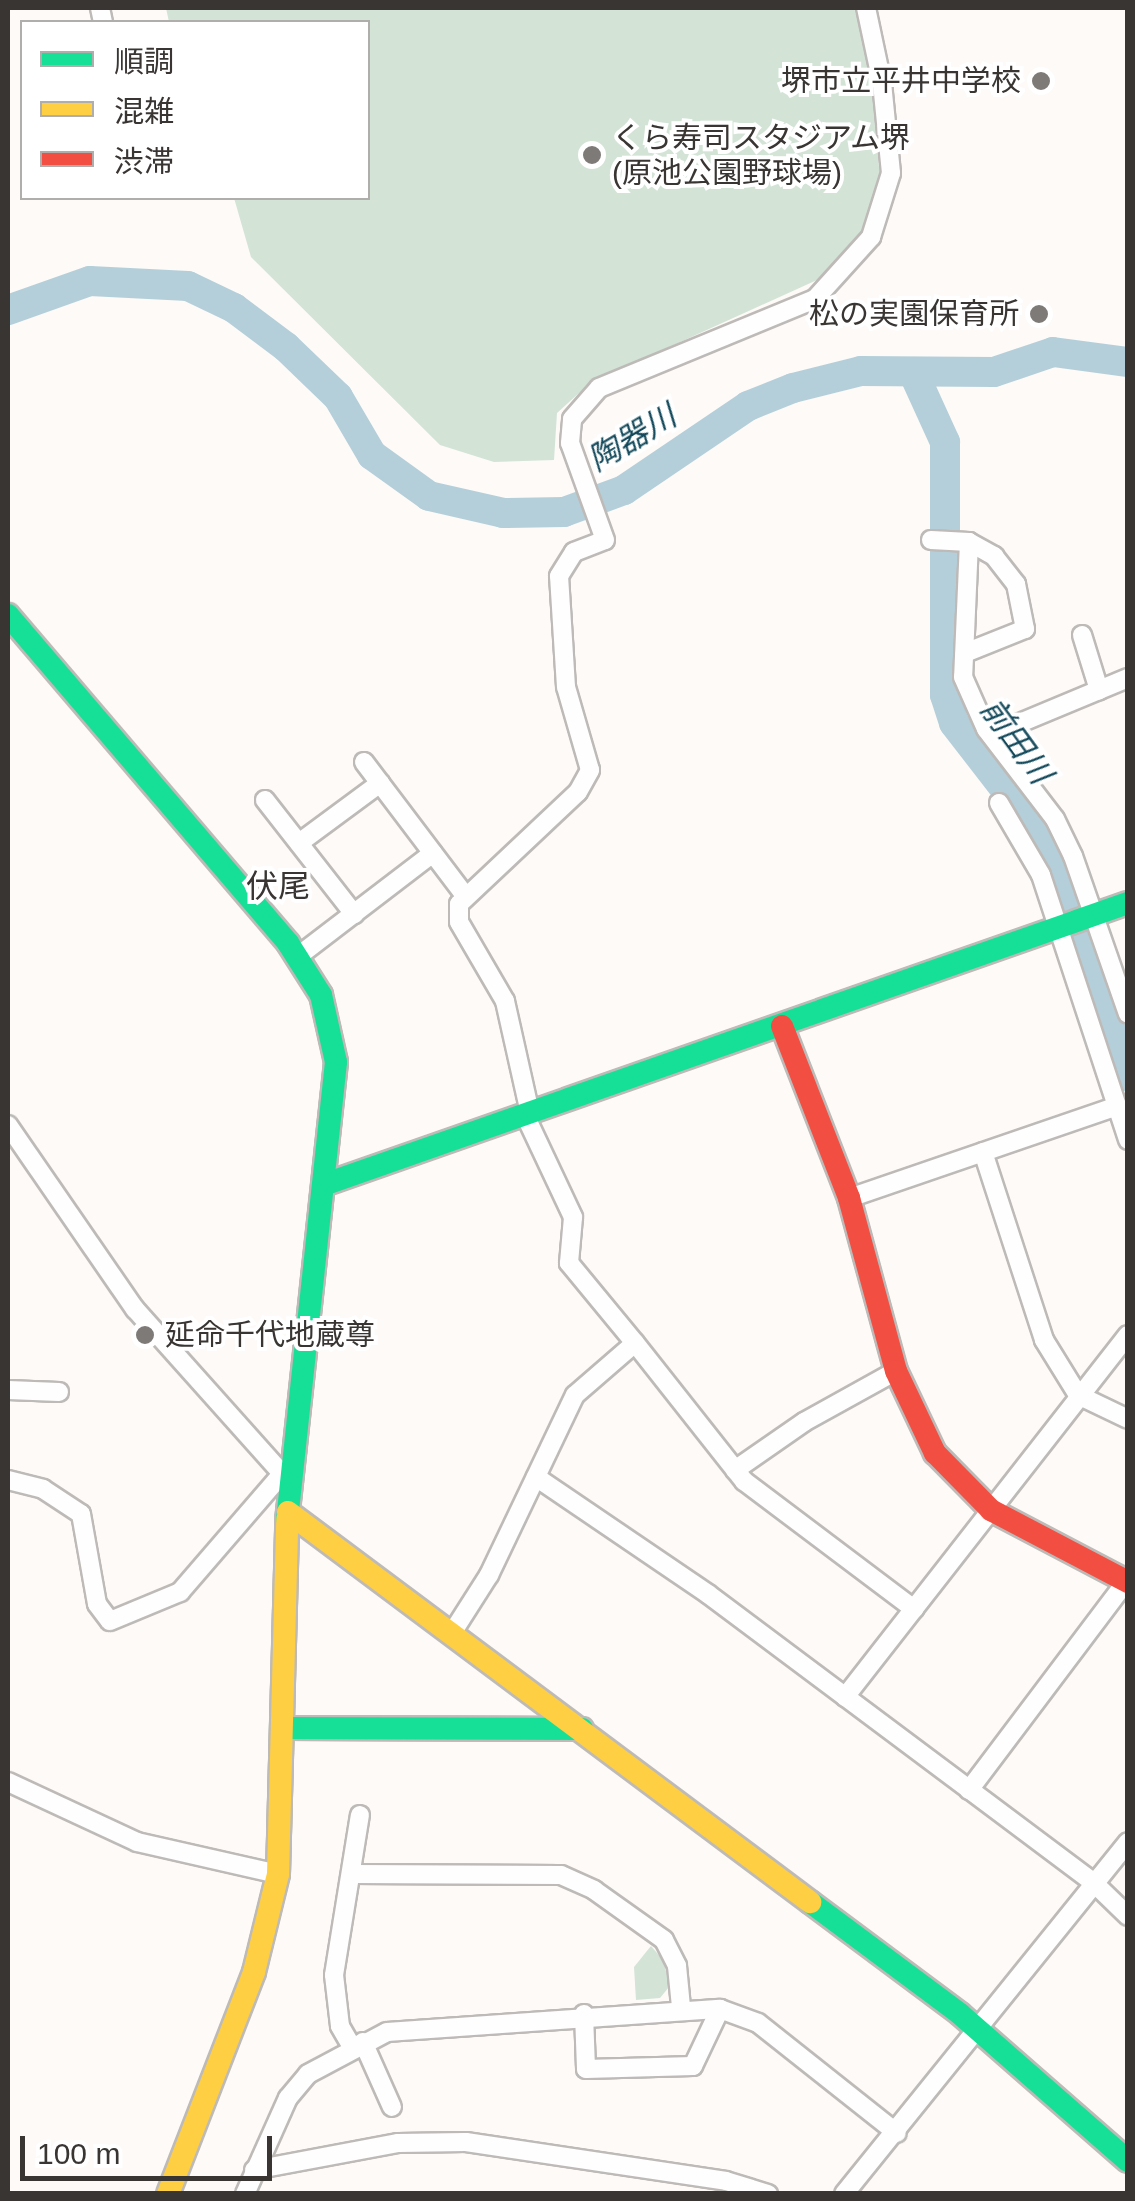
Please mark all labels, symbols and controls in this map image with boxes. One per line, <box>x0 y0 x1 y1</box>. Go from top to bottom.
legend <box>20 20 370 200</box>
text: 順調 <box>114 45 174 78</box>
place label: 堺市立平井中学校 <box>781 63 1021 99</box>
marker: 堺市立平井中学校 <box>1030 70 1052 92</box>
text: 混雑 <box>114 95 174 128</box>
place label: くら寿司スタジアム堺 (原池公園野球場) <box>612 120 912 190</box>
marker: くら寿司スタジアム堺 (原池公園野球場) <box>581 144 603 166</box>
text: 渋滞 <box>114 145 174 178</box>
place label: 松の実園保育所 <box>809 296 1019 332</box>
marker: 松の実園保育所 <box>1028 303 1050 325</box>
water label: 陶器川 <box>581 397 683 479</box>
water label: 前田川 <box>972 691 1060 791</box>
district label: 伏尾 <box>246 867 310 905</box>
place label: 延命千代地蔵尊 <box>165 1317 375 1353</box>
marker: 延命千代地蔵尊 <box>134 1324 156 1346</box>
scale bar <box>25 2116 278 2178</box>
text: 100 m <box>37 2137 120 2170</box>

